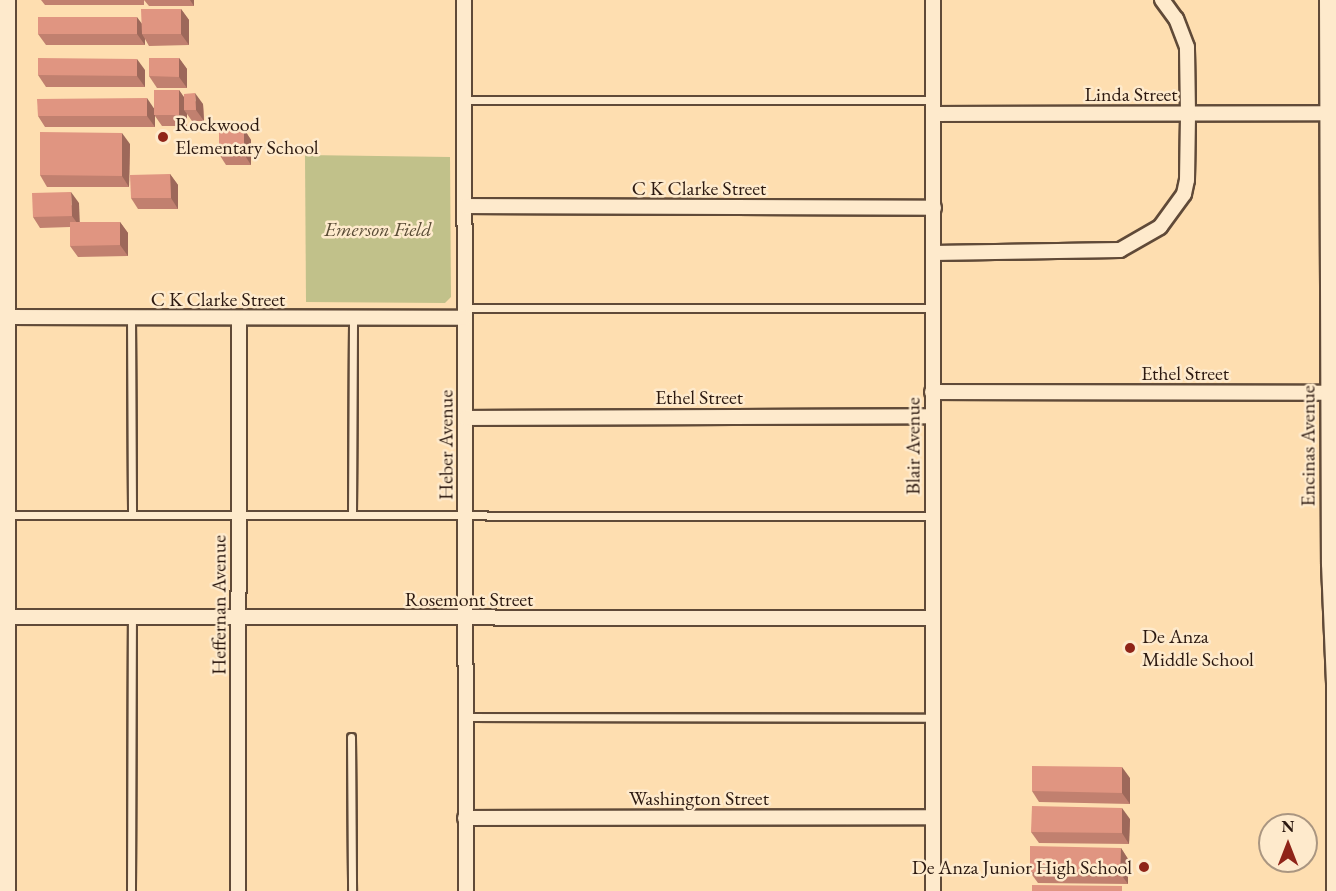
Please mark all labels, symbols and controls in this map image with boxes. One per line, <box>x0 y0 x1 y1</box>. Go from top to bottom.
street label: Linda Street <box>1084 82 1178 106</box>
place label: Rockwood Elementary School <box>175 113 319 160</box>
marker: Rockwood Elementary School <box>156 130 170 144</box>
street label: C K Clarke Street <box>632 176 766 200</box>
park label: Emerson Field <box>324 217 432 241</box>
street label: C K Clarke Street <box>151 287 285 311</box>
street label: Ethel Street <box>1141 361 1229 385</box>
street label: Ethel Street <box>655 385 743 409</box>
street label: Encinas Avenue <box>1296 385 1320 507</box>
street label: Heber Avenue <box>434 390 458 500</box>
street label: Blair Avenue <box>901 397 925 495</box>
street label: Heffernan Avenue <box>207 535 231 675</box>
street label: Rosemont Street <box>405 587 533 611</box>
place label: De Anza Middle School <box>1142 624 1254 671</box>
marker: De Anza Middle School <box>1123 641 1137 655</box>
street label: Washington Street <box>629 786 769 810</box>
north arrow <box>1258 813 1318 873</box>
text: N <box>1282 816 1294 837</box>
place label: De Anza Junior High School <box>912 855 1132 879</box>
marker: De Anza Junior High School <box>1137 860 1151 874</box>

